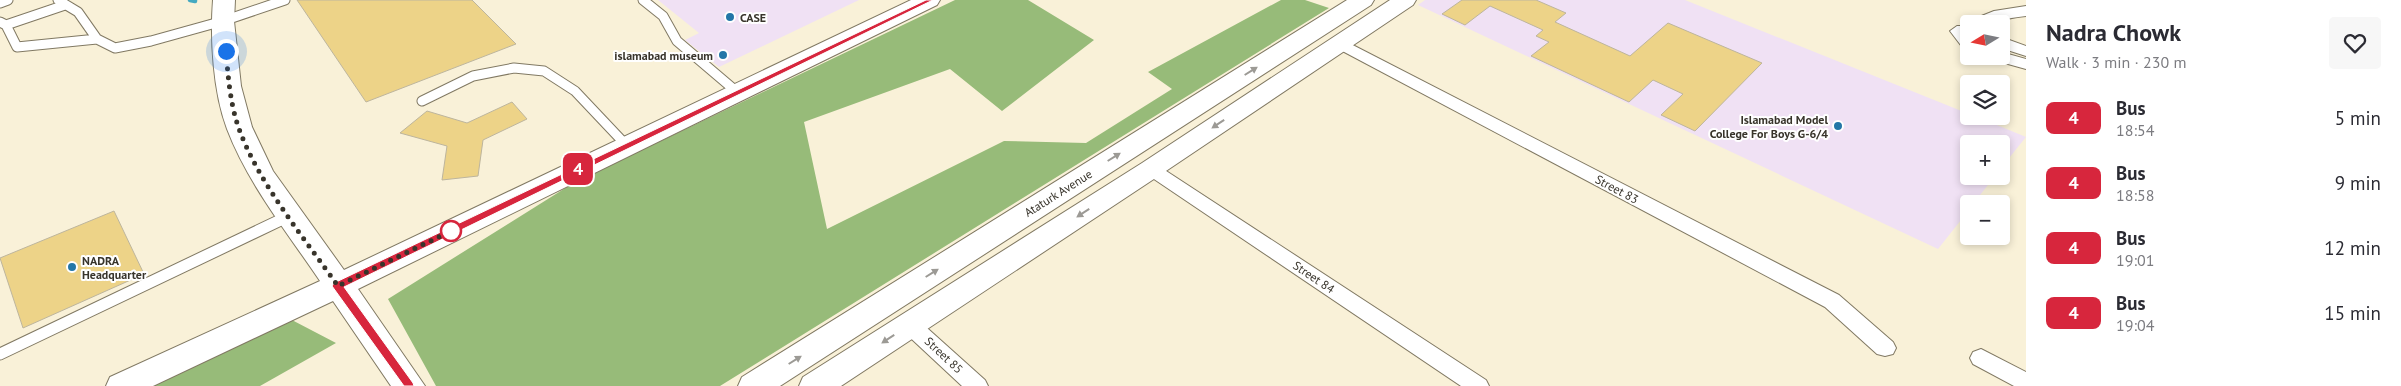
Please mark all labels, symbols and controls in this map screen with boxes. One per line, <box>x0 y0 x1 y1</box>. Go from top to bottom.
place label: CASE <box>740 10 766 25</box>
marker: CASE <box>724 11 736 23</box>
north arrow <box>1960 15 2010 65</box>
map controls <box>1960 15 2010 245</box>
text: Nadra Chowk <box>2046 17 2181 48</box>
button: heart <box>2329 17 2381 69</box>
your location <box>214 39 239 64</box>
place label: islamabad museum <box>614 48 713 63</box>
marker: islamabad museum <box>717 49 729 61</box>
text: Walk · 3 min · 230 m <box>2046 52 2186 72</box>
one-way arrow <box>1244 66 1258 75</box>
button: layers <box>1960 75 2010 125</box>
text: Bus <box>2116 96 2145 120</box>
text: 4 <box>2068 106 2079 129</box>
text: 5 min <box>2335 106 2381 130</box>
place label: Islamabad Model College For Boys G-6/4 <box>1710 112 1828 141</box>
one-way arrow <box>1212 119 1225 128</box>
marker: Islamabad Model College For Boys G-6/4 <box>1832 120 1844 132</box>
text: 18:54 <box>2116 120 2154 140</box>
button: + <box>1960 135 2010 185</box>
line badge: 4 <box>562 153 594 185</box>
one-way arrow <box>1107 153 1120 162</box>
text: 4 <box>573 157 583 180</box>
text: Bus <box>2116 161 2145 185</box>
street label: Ataturk Avenue <box>1021 166 1095 220</box>
street label: Street 83 <box>1593 171 1641 207</box>
text: 4 <box>2068 171 2079 194</box>
text: 9 min <box>2335 171 2381 195</box>
text: 18:58 <box>2116 185 2154 205</box>
button: − <box>1960 195 2010 245</box>
one-way arrow <box>1076 208 1089 218</box>
unlabelled marker <box>440 220 462 242</box>
text: Bus <box>2116 226 2145 250</box>
text: 4 <box>2068 236 2079 259</box>
text: 12 min <box>2324 236 2381 260</box>
text: 19:01 <box>2116 250 2154 270</box>
place label: NADRA Headquarter <box>82 253 147 282</box>
street label: Street 84 <box>1290 258 1338 297</box>
marker: NADRA Headquarter <box>66 261 78 273</box>
one-way arrow <box>926 268 939 278</box>
text: Bus <box>2116 291 2145 315</box>
text: 4 <box>2068 301 2079 324</box>
text: 15 min <box>2324 301 2381 325</box>
text: 19:04 <box>2116 315 2154 335</box>
street label: Street 85 <box>922 334 966 376</box>
one-way arrow <box>881 335 894 344</box>
one-way arrow <box>789 355 802 365</box>

